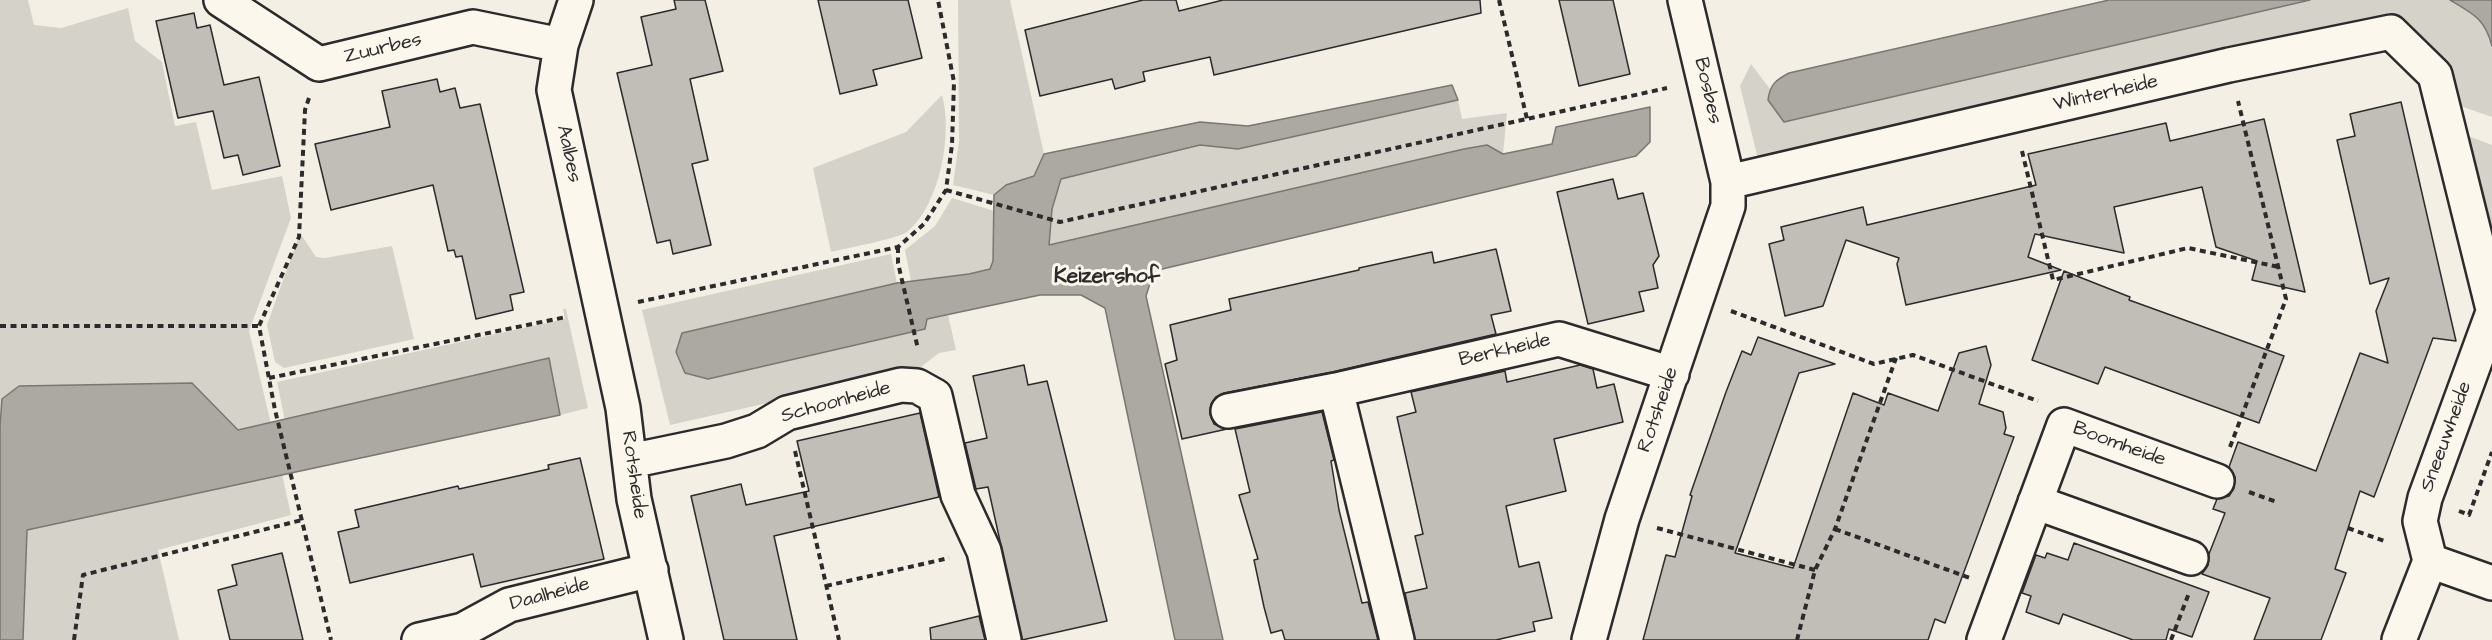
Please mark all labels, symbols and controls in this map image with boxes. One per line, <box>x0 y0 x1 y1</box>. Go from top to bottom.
street label: Zuurbes <box>342 28 424 70</box>
street label: Bosbes <box>1688 55 1726 127</box>
street label: Winterheide <box>2051 70 2161 118</box>
street label: Aalbes <box>550 123 586 185</box>
district label: Keizershof <box>1054 265 1160 291</box>
street label: Berkheide <box>1457 329 1553 373</box>
street label: Rotsheide <box>1633 364 1685 456</box>
street label: Schoonheide <box>778 377 894 429</box>
street label: Sneeuwheide <box>2416 379 2478 495</box>
street label: Boomheide <box>2069 417 2169 473</box>
street label: Rotsheide <box>615 430 651 520</box>
street label: Daalheide <box>508 573 592 617</box>

